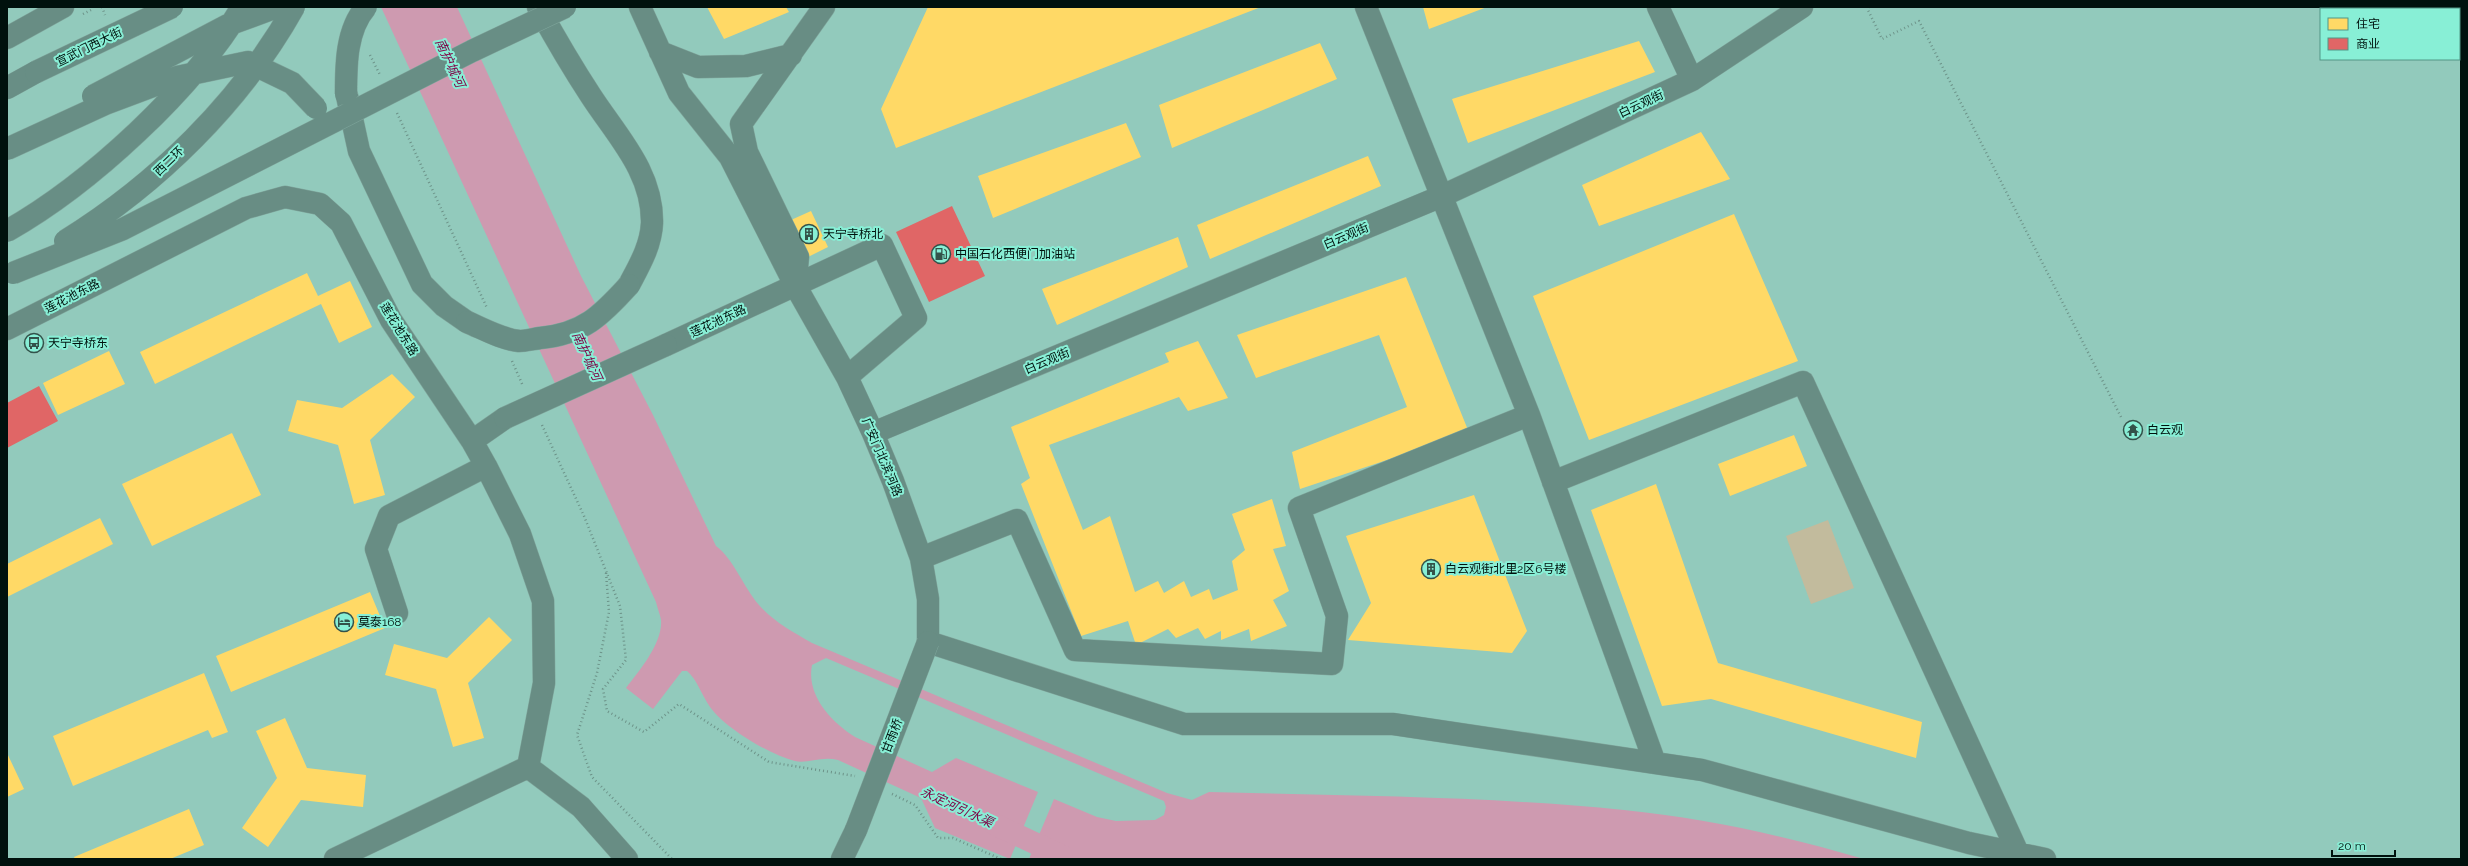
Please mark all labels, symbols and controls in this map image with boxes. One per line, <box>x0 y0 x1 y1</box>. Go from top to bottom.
legend <box>2320 8 2460 60</box>
text: 住宅 <box>2356 17 2380 31</box>
street label: 宣武门西大街 <box>54 25 124 69</box>
water label: 南护城河 <box>432 36 469 92</box>
text: 商业 <box>2356 37 2380 51</box>
street label: 白云观街 <box>1616 88 1666 120</box>
street label: 西二环 <box>151 143 187 179</box>
street label: 白云观街 <box>1321 220 1371 252</box>
building icon: 天宁寺桥北 <box>798 223 820 245</box>
place label: 天宁寺桥北 <box>823 227 883 241</box>
fuel station icon: 中国石化西便门加油站 <box>930 243 952 265</box>
place label: 中国石化西便门加油站 <box>955 247 1075 261</box>
street label: 莲花池东路 <box>42 276 102 316</box>
street label: 莲花池东路 <box>377 300 421 358</box>
street label: 莲花池东路 <box>688 302 748 340</box>
water label: 南护城河 <box>569 329 606 385</box>
bus stop icon: 天宁寺桥东 <box>23 332 45 354</box>
place label: 天宁寺桥东 <box>48 336 108 350</box>
street label: 白云观街 <box>1022 345 1072 377</box>
street label: 广安门北滨河路 <box>859 416 905 498</box>
temple icon: 白云观 <box>2122 419 2144 441</box>
place label: 白云观 <box>2147 423 2183 437</box>
building icon: 白云观街北里2区6号楼 <box>1420 558 1442 580</box>
place label: 白云观街北里2区6号楼 <box>1445 562 1567 576</box>
hotel icon: 莫泰168 <box>333 611 355 633</box>
place label: 莫泰168 <box>358 615 402 629</box>
street label: 甘雨桥 <box>879 717 905 755</box>
water label: 永定河引水渠 <box>918 784 997 831</box>
scale bar <box>2332 832 2395 858</box>
text: 20 m <box>2338 839 2366 853</box>

